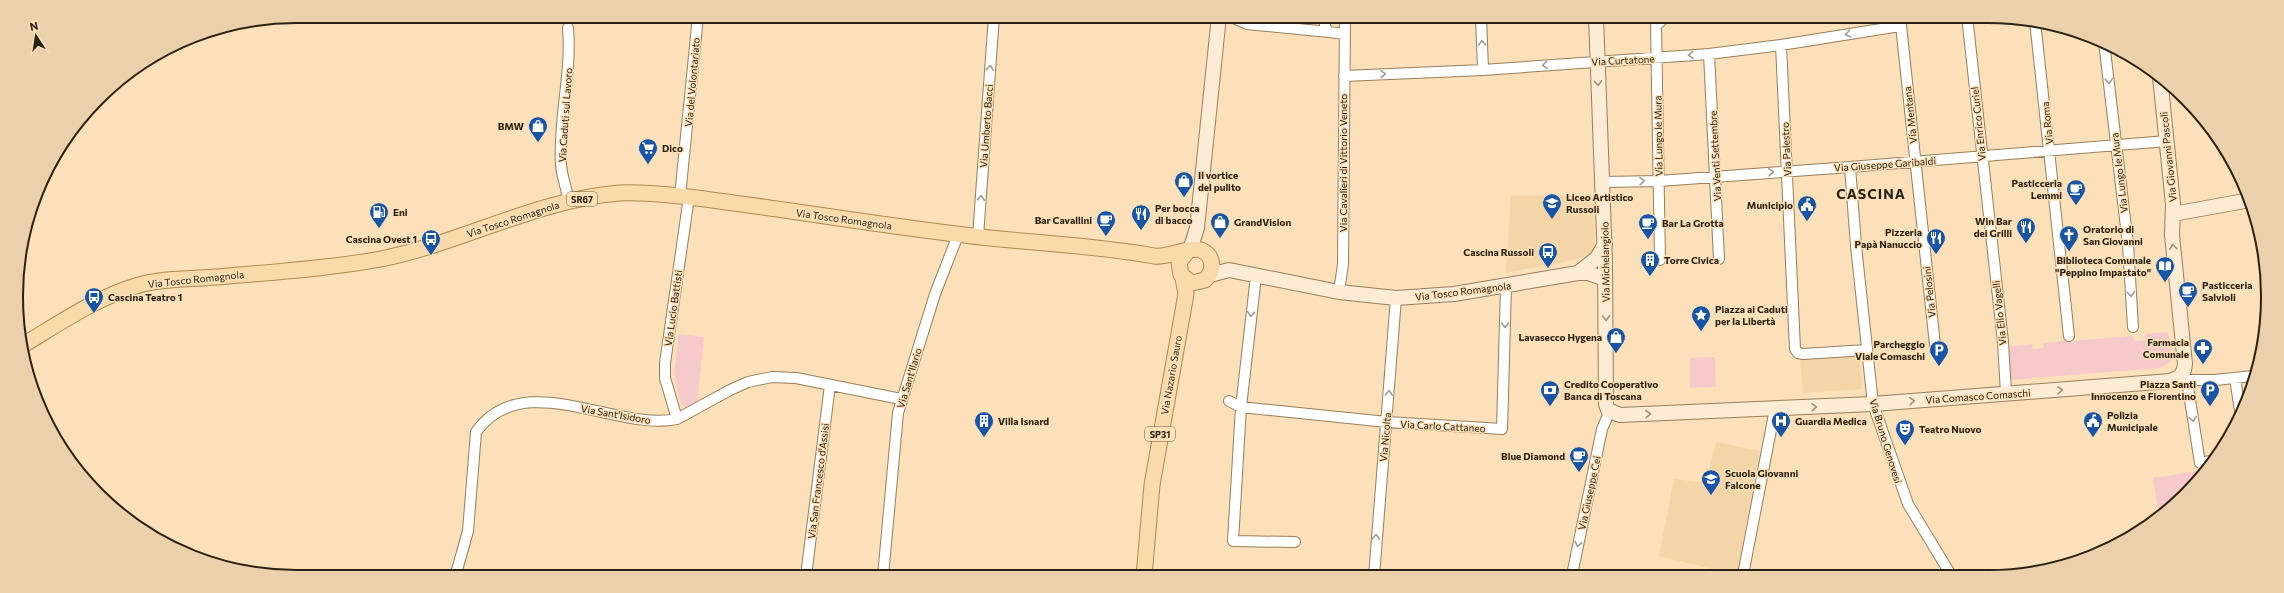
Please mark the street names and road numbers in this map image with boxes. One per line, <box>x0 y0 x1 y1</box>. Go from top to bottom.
street label: Via del Volontariato <box>682 37 702 127</box>
street label: Via Curtatone <box>1591 52 1655 68</box>
street label: Via Caduti sul Lavoro <box>556 67 574 163</box>
street label: Via Umberto Bacci <box>977 84 995 168</box>
street label: Via Mentana <box>1901 86 1919 144</box>
street label: Via Enrico Curiel <box>1968 86 1988 162</box>
street label: Via Cavalieri di Vittorio Veneto <box>1337 94 1349 232</box>
street label: Via Lungo le Mura <box>1651 95 1665 177</box>
street label: Via Roma <box>2039 101 2055 145</box>
street label: Via Venti Settembre <box>1707 110 1723 202</box>
street label: Via Giovanni Pascoli <box>2157 111 2179 203</box>
street label: Via Palestro <box>1779 122 1793 176</box>
street label: Via Lungo le Mura <box>2108 132 2130 214</box>
street label: Via Giuseppe Garibaldi <box>1834 154 1936 174</box>
road number: SR67 <box>567 192 597 206</box>
street label: Via Tosco Romagnola <box>465 198 561 240</box>
street label: Via Tosco Romagnola <box>795 206 893 232</box>
street label: Via Michelangiolo <box>1598 222 1612 302</box>
street label: Via Pelosini <box>1920 266 1938 318</box>
street label: Via Tosco Romagnola <box>147 268 245 290</box>
street label: Via Lucio Battisti <box>662 269 684 347</box>
street label: Via Tosco Romagnola <box>1414 279 1512 303</box>
street label: Via Elio Vagelli <box>1990 280 2008 346</box>
street label: Via Nazario Sauro <box>1158 334 1184 416</box>
street label: Via Sant'Ilario <box>894 346 924 410</box>
street label: Via Comasco Comaschi <box>1925 386 2031 406</box>
street label: Via Bruno Genovesi <box>1867 397 1905 485</box>
street label: Via Sant'Isidoro <box>580 402 652 426</box>
street label: Via Nicolta <box>1377 412 1393 462</box>
street label: Via Carlo Cattaneo <box>1400 418 1486 434</box>
street label: Via San Francesco d'Assisi <box>805 423 831 539</box>
road number: SP31 <box>1145 427 1175 441</box>
street label: Via Giuseppe Cei <box>1575 455 1603 531</box>

